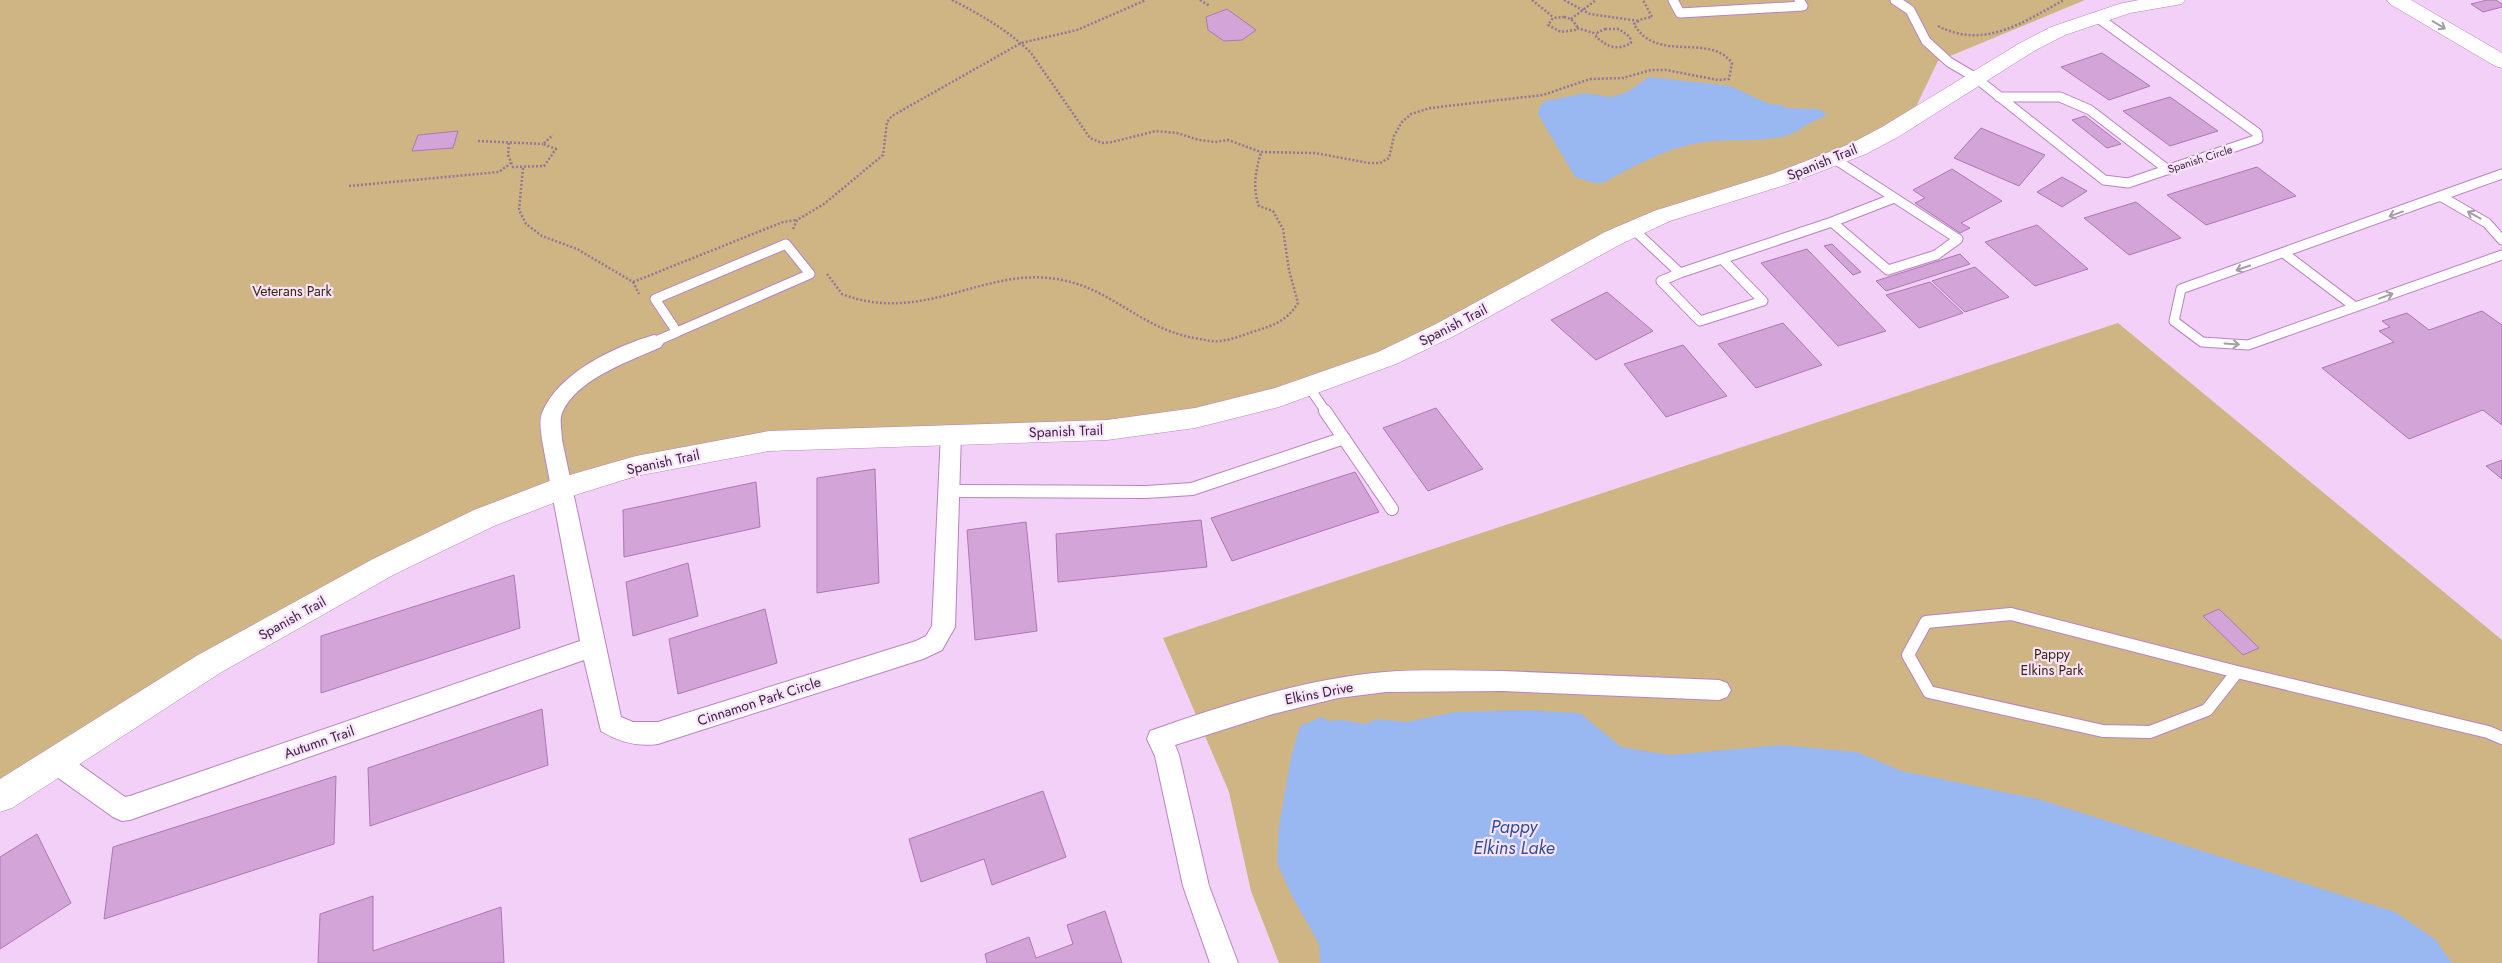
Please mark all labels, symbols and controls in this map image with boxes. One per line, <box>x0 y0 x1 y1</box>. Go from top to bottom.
one-way arrow <box>2431 20 2446 30</box>
street label: Spanish Trail <box>1784 139 1860 185</box>
street label: Spanish Circle <box>2166 141 2235 177</box>
one-way arrow <box>2389 210 2404 219</box>
one-way arrow <box>2468 210 2482 220</box>
one-way arrow <box>2236 264 2251 273</box>
park label: Veterans Park <box>252 281 333 301</box>
one-way arrow <box>2378 291 2393 300</box>
street label: Spanish Trail <box>1415 299 1491 351</box>
one-way arrow <box>2224 339 2240 348</box>
street label: Spanish Trail <box>1028 420 1104 442</box>
street label: Spanish Trail <box>625 444 701 480</box>
street label: Spanish Trail <box>255 591 329 645</box>
park label: Pappy Elkins Park <box>2021 644 2084 680</box>
street label: Cinnamon Park Circle <box>695 672 823 730</box>
street label: Elkins Drive <box>1283 677 1355 709</box>
street label: Autumn Trail <box>281 721 357 763</box>
water label: Pappy Elkins Lake <box>1473 814 1555 861</box>

